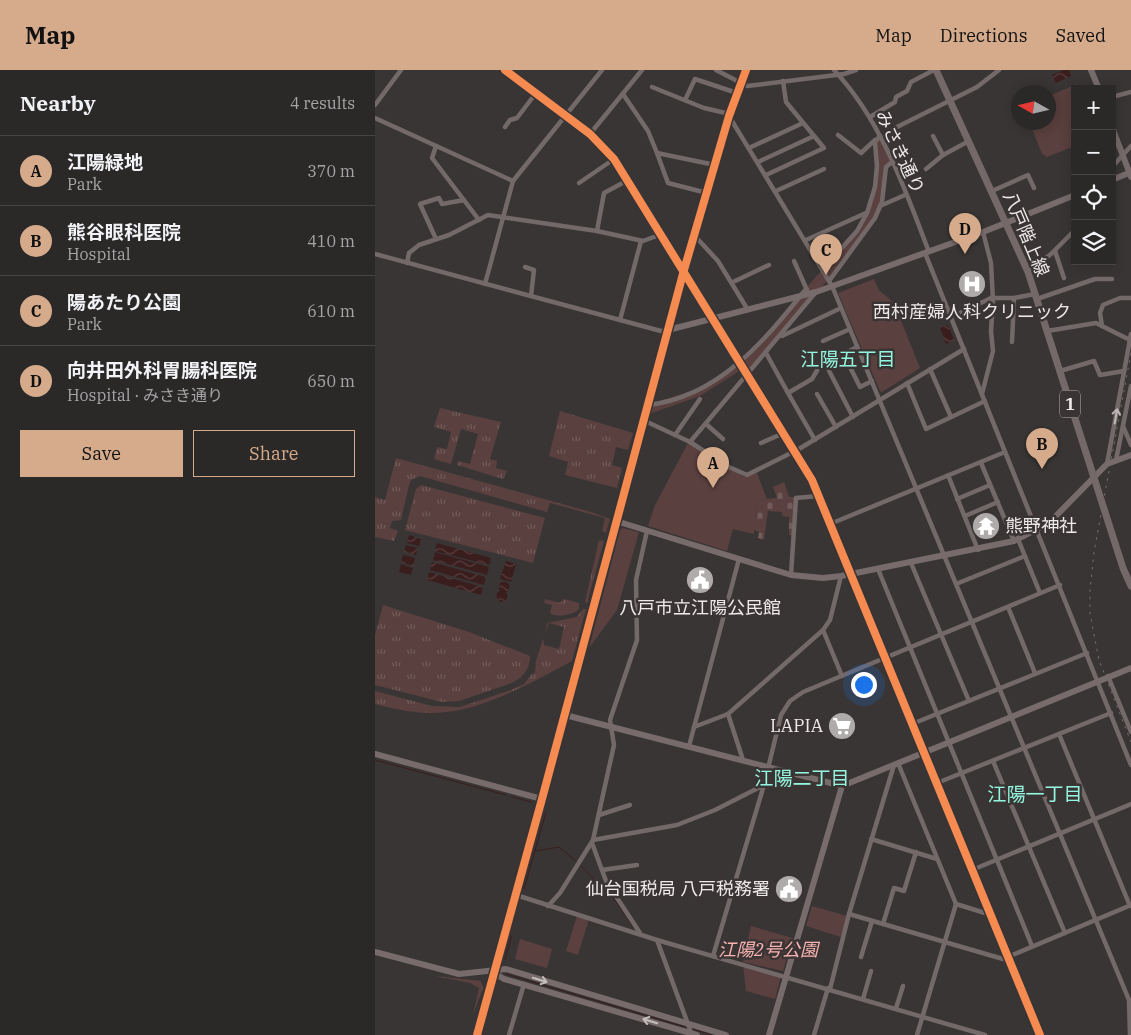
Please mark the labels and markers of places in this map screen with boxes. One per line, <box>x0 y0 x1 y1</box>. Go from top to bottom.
pin: D <box>949 213 981 254</box>
pin: C <box>810 234 842 275</box>
hospital icon: 西村産婦人科クリニック <box>957 269 987 299</box>
place label: 西村産婦人科クリニック <box>873 300 1071 323</box>
pin: B <box>1026 428 1058 469</box>
pin: A <box>697 447 729 488</box>
temple icon: 熊野神社 <box>971 511 1001 541</box>
place label: 熊野神社 <box>1005 514 1077 537</box>
public building icon: 八戸市立江陽公民館 <box>685 565 715 595</box>
place label: 八戸市立江陽公民館 <box>619 596 781 619</box>
supermarket icon: LAPIA <box>827 711 857 741</box>
place label: LAPIA <box>770 714 824 737</box>
public building icon: 仙台国税局 八戸税務署 <box>774 874 804 904</box>
place label: 仙台国税局 八戸税務署 <box>586 877 770 900</box>

